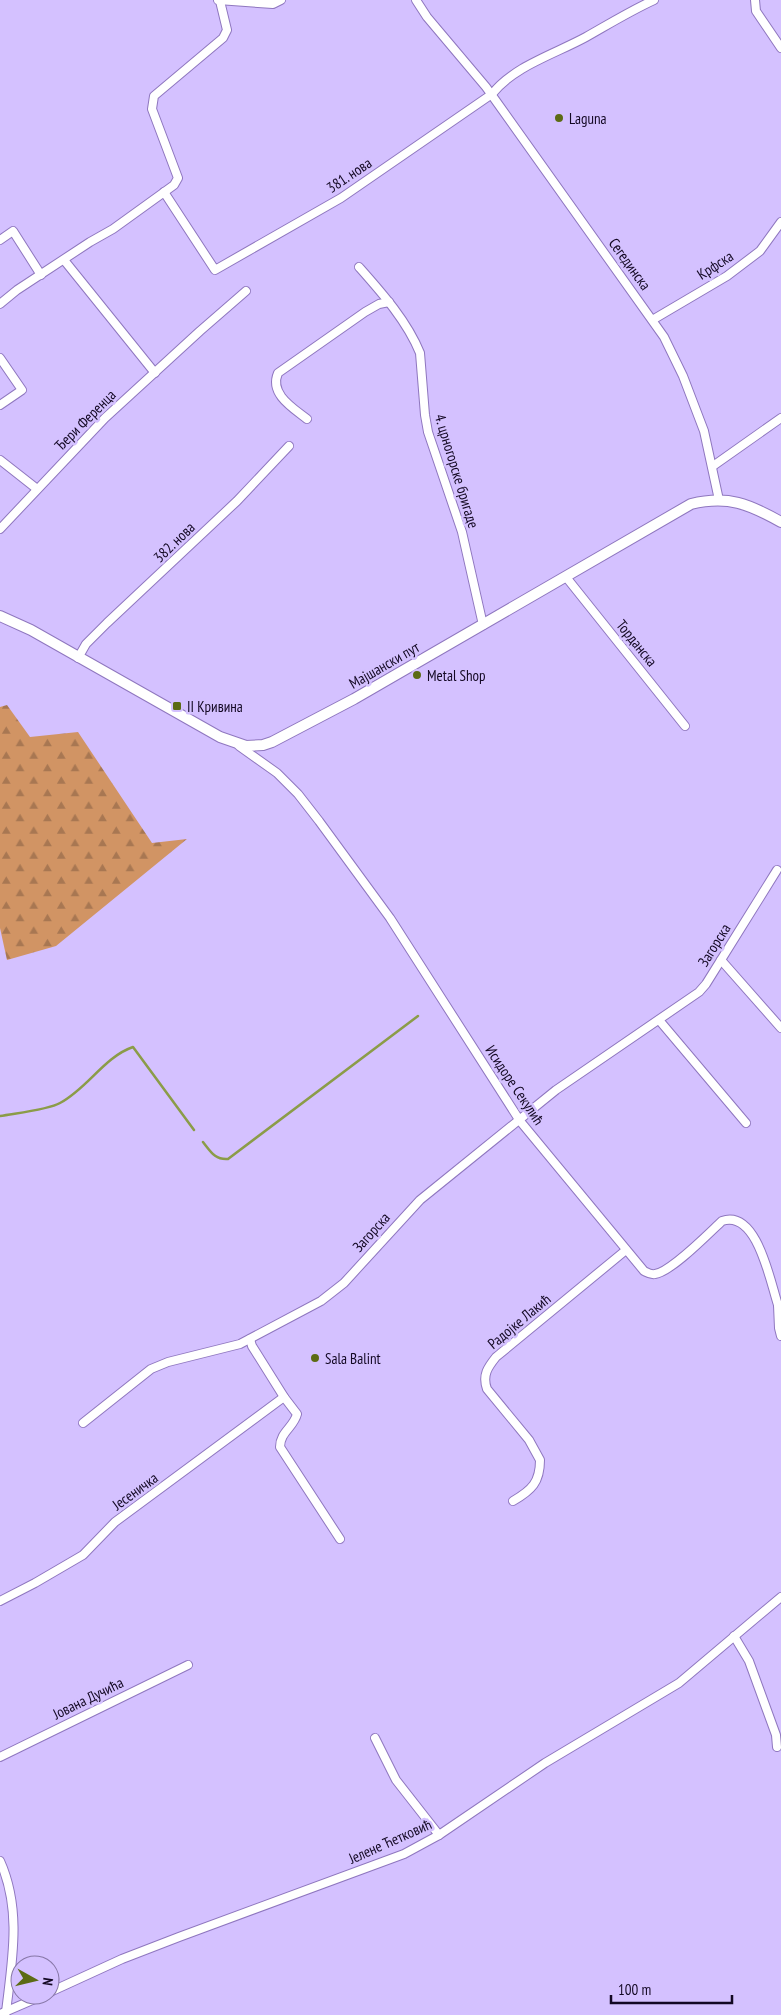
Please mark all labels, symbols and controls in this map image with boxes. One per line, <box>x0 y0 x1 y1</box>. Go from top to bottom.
place label: Laguna <box>569 109 607 128</box>
marker: Laguna <box>553 112 565 124</box>
street label: 381. нова <box>323 153 375 197</box>
street label: Сегединска <box>605 234 655 294</box>
street label: Крфска <box>693 246 737 284</box>
street label: Ђери Ференца <box>50 385 120 455</box>
street label: 4. црногорске бригаде <box>431 412 483 530</box>
street label: 382. нова <box>149 518 199 566</box>
street label: Торданска <box>612 616 662 670</box>
street label: Мајшански пут <box>345 637 423 693</box>
place label: Metal Shop <box>427 666 486 685</box>
marker: Metal Shop <box>411 669 423 681</box>
place label: II Кривина <box>187 697 243 716</box>
marker: II Кривина <box>171 700 183 712</box>
street label: Загорска <box>694 920 734 970</box>
street label: Исидоре Секулић <box>481 1041 549 1129</box>
street label: Загорска <box>348 1208 394 1256</box>
street label: Радојке Лакић <box>484 1289 554 1353</box>
place label: Sala Balint <box>325 1349 381 1368</box>
marker: Sala Balint <box>309 1352 321 1364</box>
street label: Јесеничка <box>108 1468 162 1515</box>
street label: Јована Дучића <box>49 1673 126 1724</box>
street label: Јелене Ћетковић <box>345 1814 434 1868</box>
north arrow <box>10 1955 60 2005</box>
scale bar <box>611 1972 732 2004</box>
text: N <box>38 1977 57 1987</box>
text: 100 m <box>618 1980 651 1999</box>

